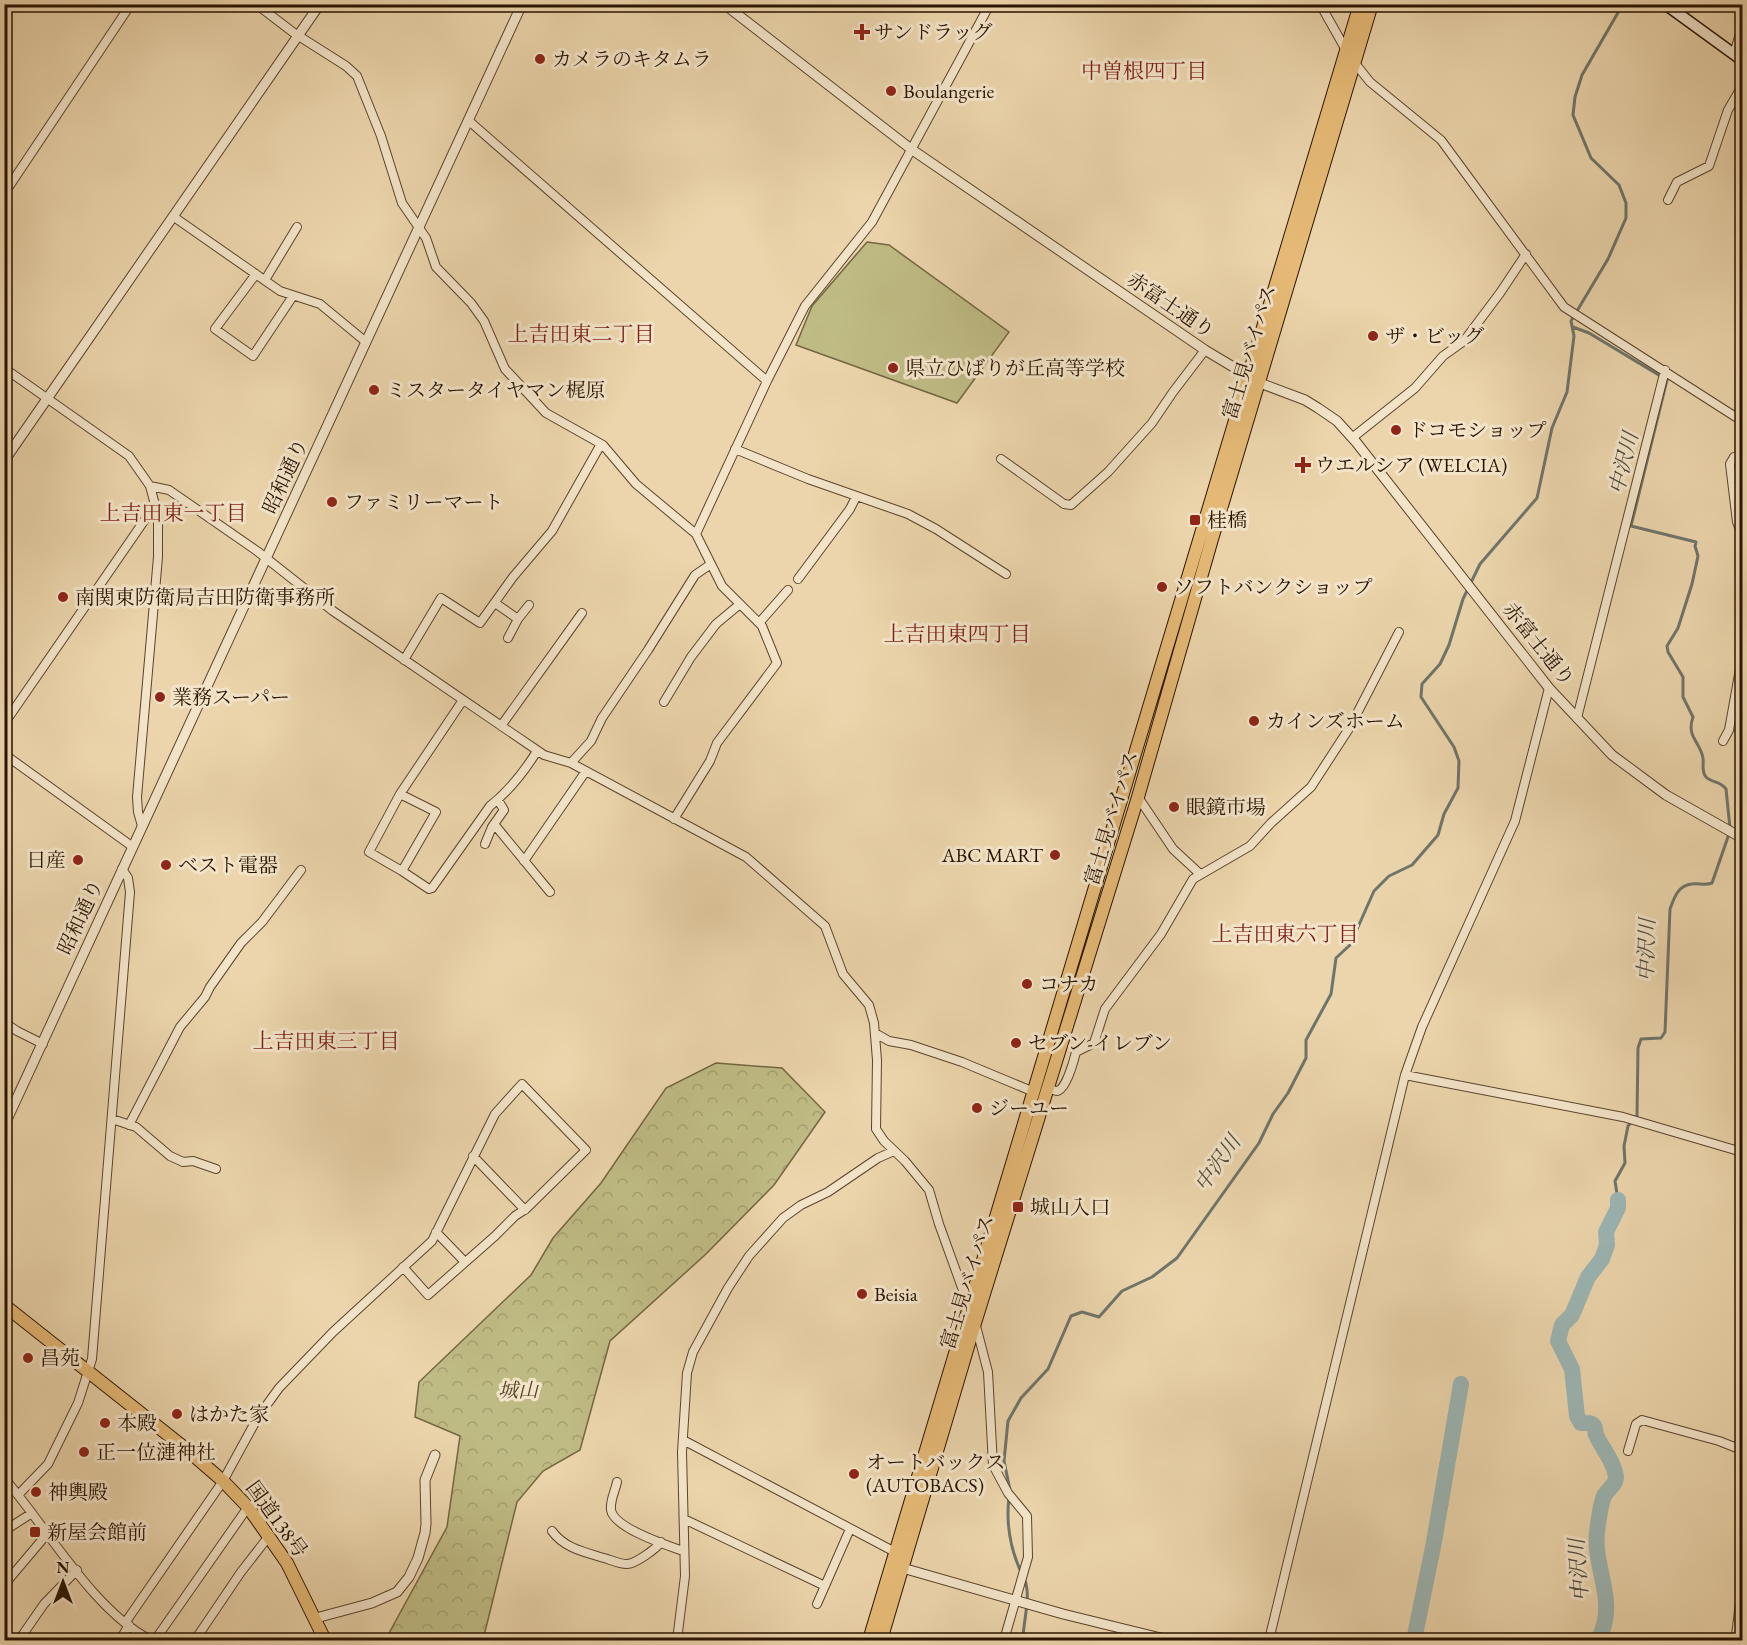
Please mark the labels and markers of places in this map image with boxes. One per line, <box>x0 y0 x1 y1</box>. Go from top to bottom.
place label: サンドラッグ <box>874 19 993 45</box>
marker: サンドラッグ <box>855 25 869 39</box>
place label: カメラのキタムラ <box>552 46 712 72</box>
marker: カメラのキタムラ <box>533 52 547 66</box>
place label: Boulangerie <box>903 78 995 104</box>
marker: Boulangerie <box>884 84 898 98</box>
place label: ザ・ビッグ <box>1385 323 1484 349</box>
marker: ザ・ビッグ <box>1366 329 1380 343</box>
place label: 県立ひばりが丘高等学校 <box>905 355 1125 381</box>
marker: 県立ひばりが丘高等学校 <box>886 361 900 375</box>
place label: ミスタータイヤマン梶原 <box>386 377 606 403</box>
marker: ミスタータイヤマン梶原 <box>367 383 381 397</box>
place label: ドコモショップ <box>1408 417 1547 443</box>
marker: ドコモショップ <box>1389 423 1403 437</box>
place label: ウエルシア (WELCIA) <box>1315 452 1507 478</box>
marker: ウエルシア (WELCIA) <box>1296 458 1310 472</box>
place label: ファミリーマート <box>344 489 504 515</box>
marker: ファミリーマート <box>325 495 339 509</box>
place label: 桂橋 <box>1207 507 1247 533</box>
marker: 桂橋 <box>1188 513 1202 527</box>
place label: ソフトバンクショップ <box>1174 574 1373 600</box>
marker: ソフトバンクショップ <box>1155 580 1169 594</box>
place label: 南関東防衛局吉田防衛事務所 <box>75 584 335 610</box>
marker: 南関東防衛局吉田防衛事務所 <box>56 590 70 604</box>
place label: 業務スーパー <box>172 684 290 710</box>
marker: 業務スーパー <box>153 690 167 704</box>
place label: カインズホーム <box>1266 708 1405 734</box>
marker: カインズホーム <box>1247 714 1261 728</box>
place label: 眼鏡市場 <box>1186 794 1266 820</box>
marker: 眼鏡市場 <box>1167 800 1181 814</box>
place label: ABC MART <box>941 842 1044 868</box>
place label: 日産 <box>26 847 66 873</box>
marker: ABC MART <box>1048 848 1062 862</box>
place label: ベスト電器 <box>178 852 278 878</box>
marker: 日産 <box>71 853 85 867</box>
marker: ベスト電器 <box>159 858 173 872</box>
place label: コナカ <box>1039 971 1099 997</box>
marker: コナカ <box>1020 977 1034 991</box>
place label: セブン-イレブン <box>1028 1030 1172 1056</box>
marker: セブン-イレブン <box>1009 1036 1023 1050</box>
place label: ジーユー <box>989 1095 1069 1121</box>
marker: ジーユー <box>970 1101 984 1115</box>
place label: 城山入口 <box>1030 1194 1110 1220</box>
marker: 城山入口 <box>1011 1200 1025 1214</box>
place label: Beisia <box>874 1281 918 1307</box>
marker: Beisia <box>855 1287 869 1301</box>
place label: 昌苑 <box>40 1345 80 1371</box>
marker: 昌苑 <box>21 1351 35 1365</box>
place label: はかた家 <box>189 1401 269 1427</box>
marker: はかた家 <box>170 1407 184 1421</box>
place label: 本殿 <box>117 1410 157 1436</box>
marker: 本殿 <box>98 1416 112 1430</box>
place label: 正一位漣神社 <box>96 1439 216 1465</box>
marker: 正一位漣神社 <box>77 1445 91 1459</box>
place label: オートバックス (AUTOBACS) <box>866 1449 1005 1498</box>
marker: オートバックス (AUTOBACS) <box>847 1467 861 1481</box>
place label: 神輿殿 <box>48 1479 108 1505</box>
marker: 神輿殿 <box>29 1485 43 1499</box>
place label: 新屋会館前 <box>47 1519 147 1545</box>
marker: 新屋会館前 <box>28 1525 42 1539</box>

